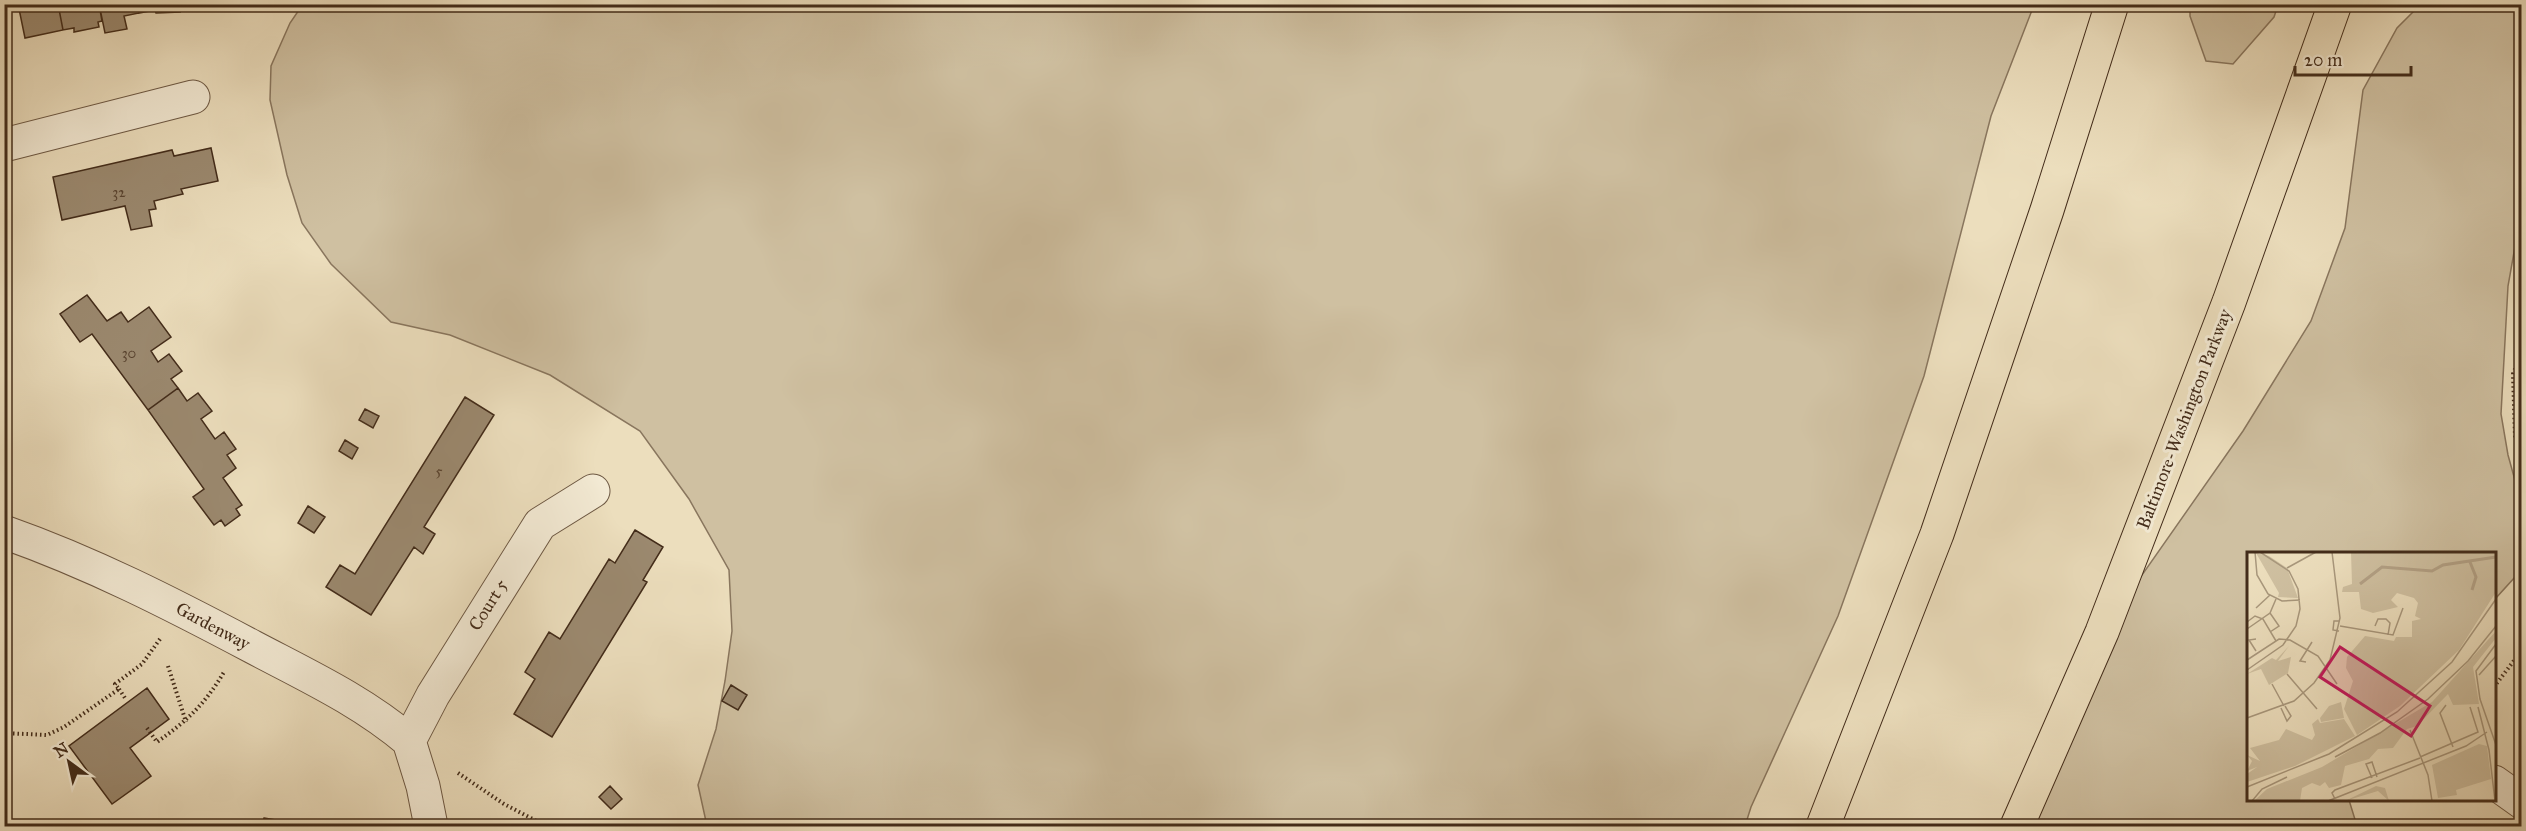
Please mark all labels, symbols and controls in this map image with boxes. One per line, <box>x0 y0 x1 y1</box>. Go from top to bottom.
scale bar <box>2295 39 2410 77</box>
text: 20 m <box>2304 49 2342 71</box>
house number: 32 <box>112 183 126 201</box>
street label: Baltimore-Washington Parkway <box>2132 305 2237 533</box>
house number: 30 <box>122 344 136 362</box>
house number: 5 <box>436 462 443 480</box>
inset map <box>2247 552 2496 801</box>
street label: Court 5 <box>464 575 513 635</box>
street label: Gardenway <box>172 597 254 655</box>
north arrow <box>39 732 99 792</box>
text: N <box>50 738 72 762</box>

